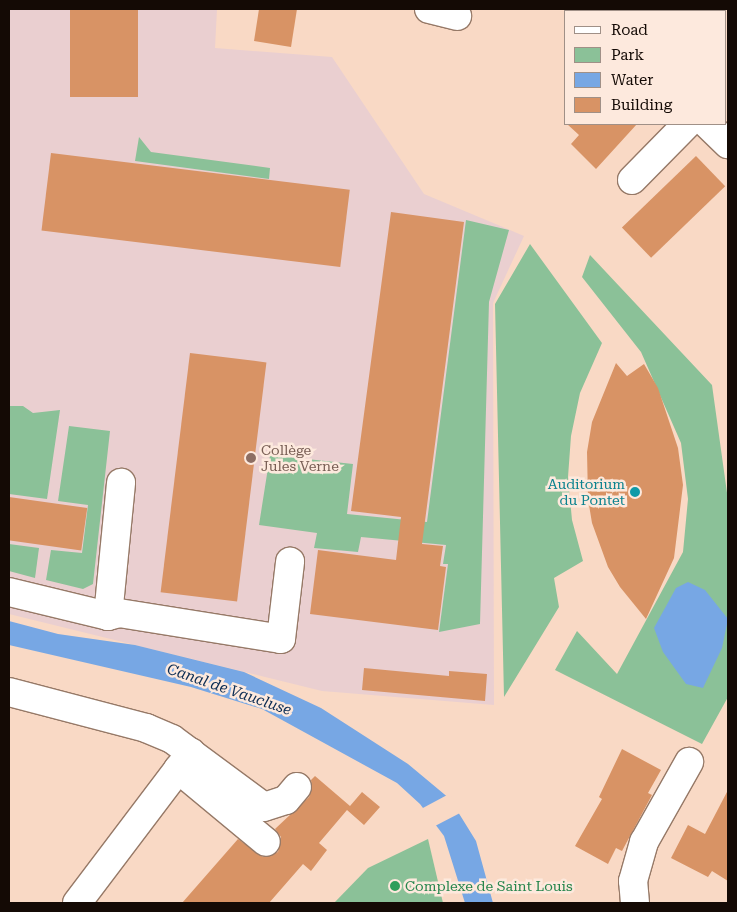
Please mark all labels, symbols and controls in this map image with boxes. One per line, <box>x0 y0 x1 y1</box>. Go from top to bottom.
legend <box>564 10 727 125</box>
text: Road <box>611 21 648 39</box>
text: Park <box>611 46 644 64</box>
text: Water <box>611 71 653 89</box>
text: Building <box>611 96 672 114</box>
place label: Collège Jules Verne <box>261 442 339 474</box>
marker: Collège Jules Verne <box>245 452 257 464</box>
place label: Auditorium du Pontet <box>548 476 625 508</box>
marker: Auditorium du Pontet <box>629 486 641 498</box>
water label: Canal de Vaucluse <box>164 660 294 720</box>
place label: Complexe de Saint Louis <box>405 878 573 894</box>
marker: Complexe de Saint Louis <box>389 880 401 892</box>

